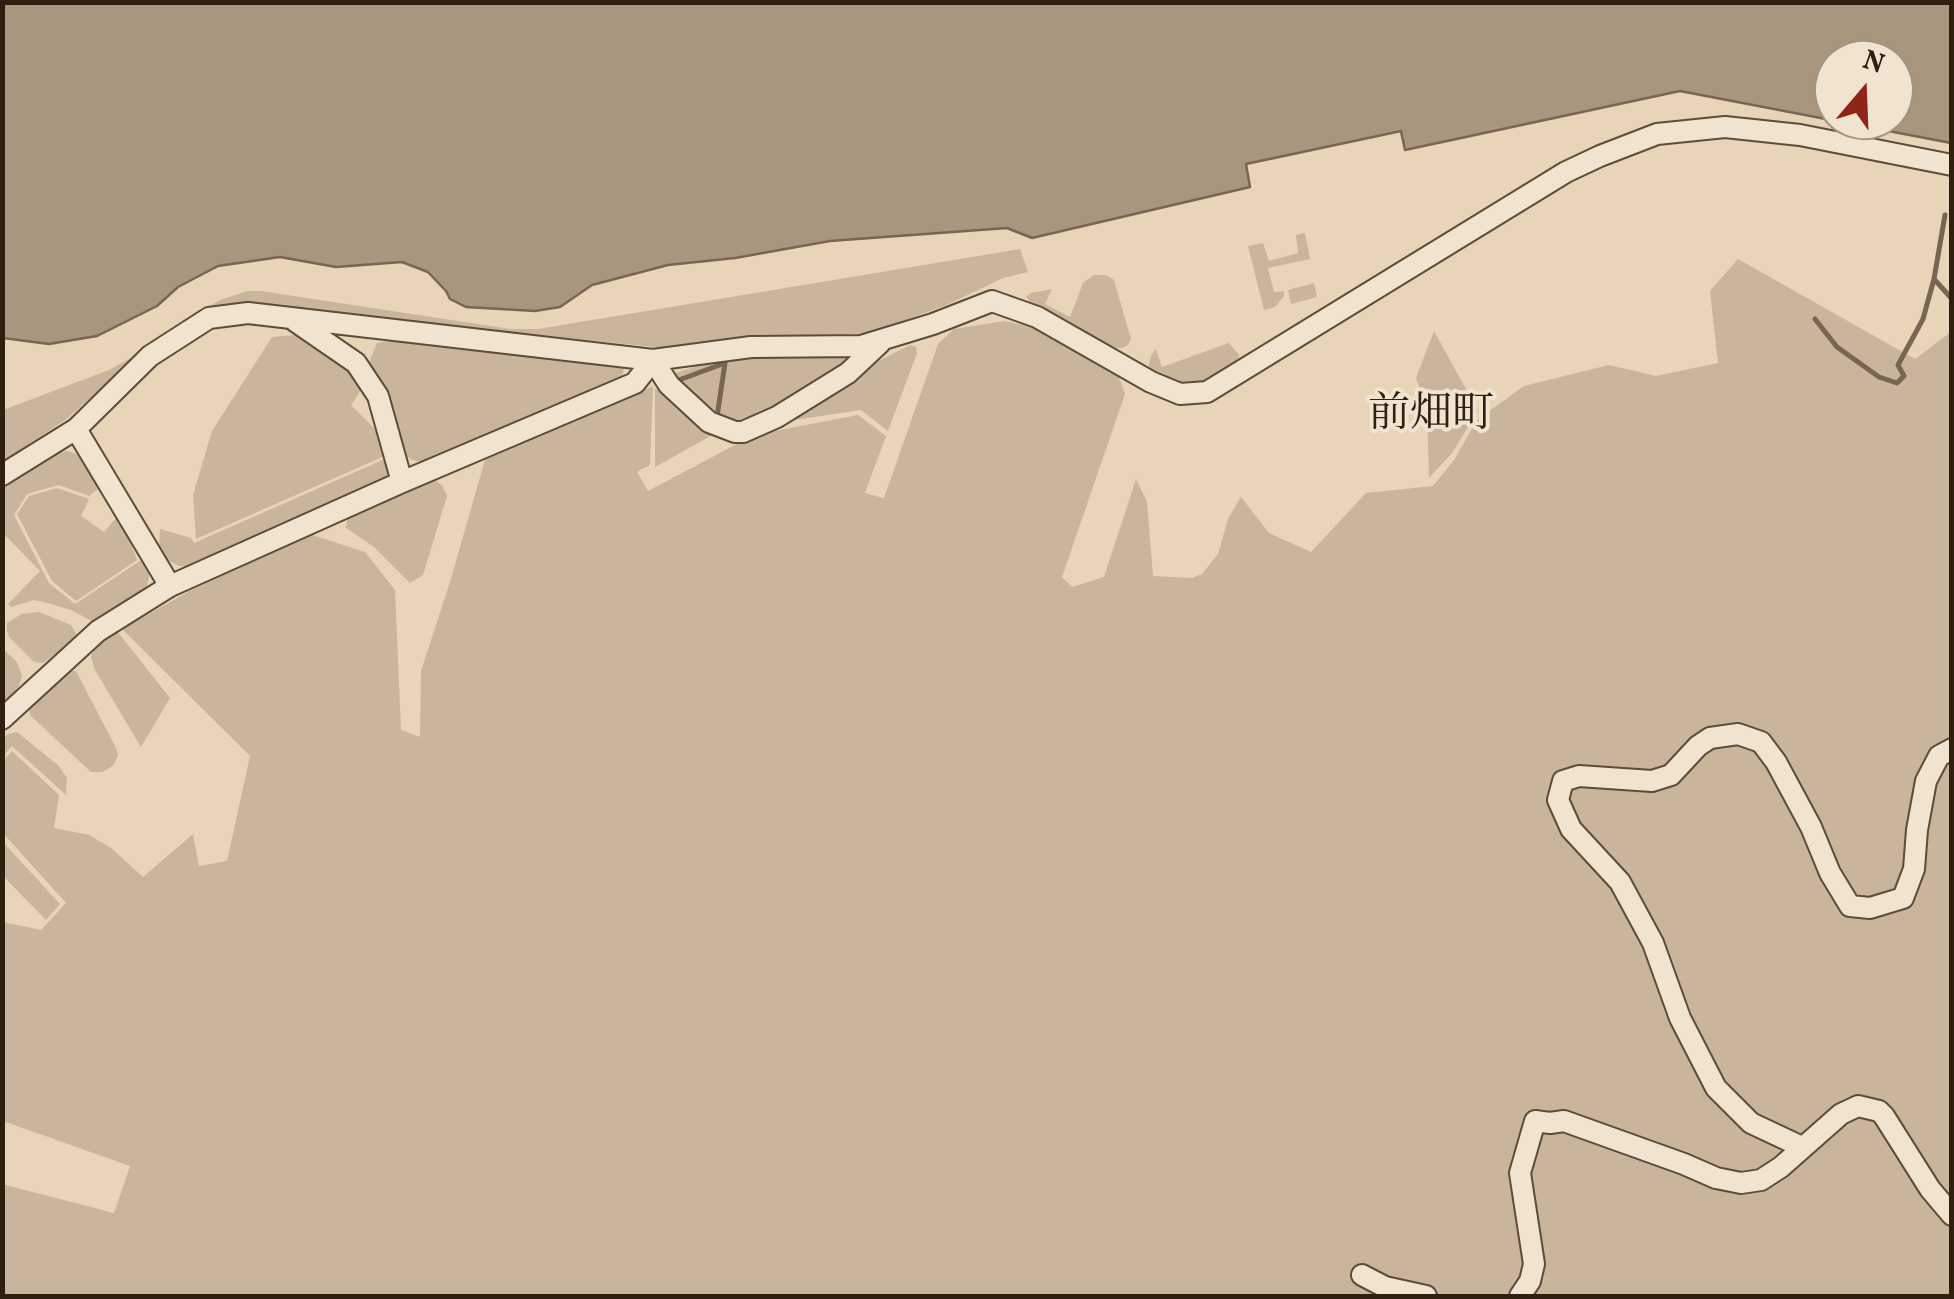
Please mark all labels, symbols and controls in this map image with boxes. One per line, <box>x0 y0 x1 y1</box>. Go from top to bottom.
north arrow <box>1814 40 1914 140</box>
text: N <box>1857 41 1889 85</box>
district label: 前畑町 <box>1368 393 1494 443</box>

